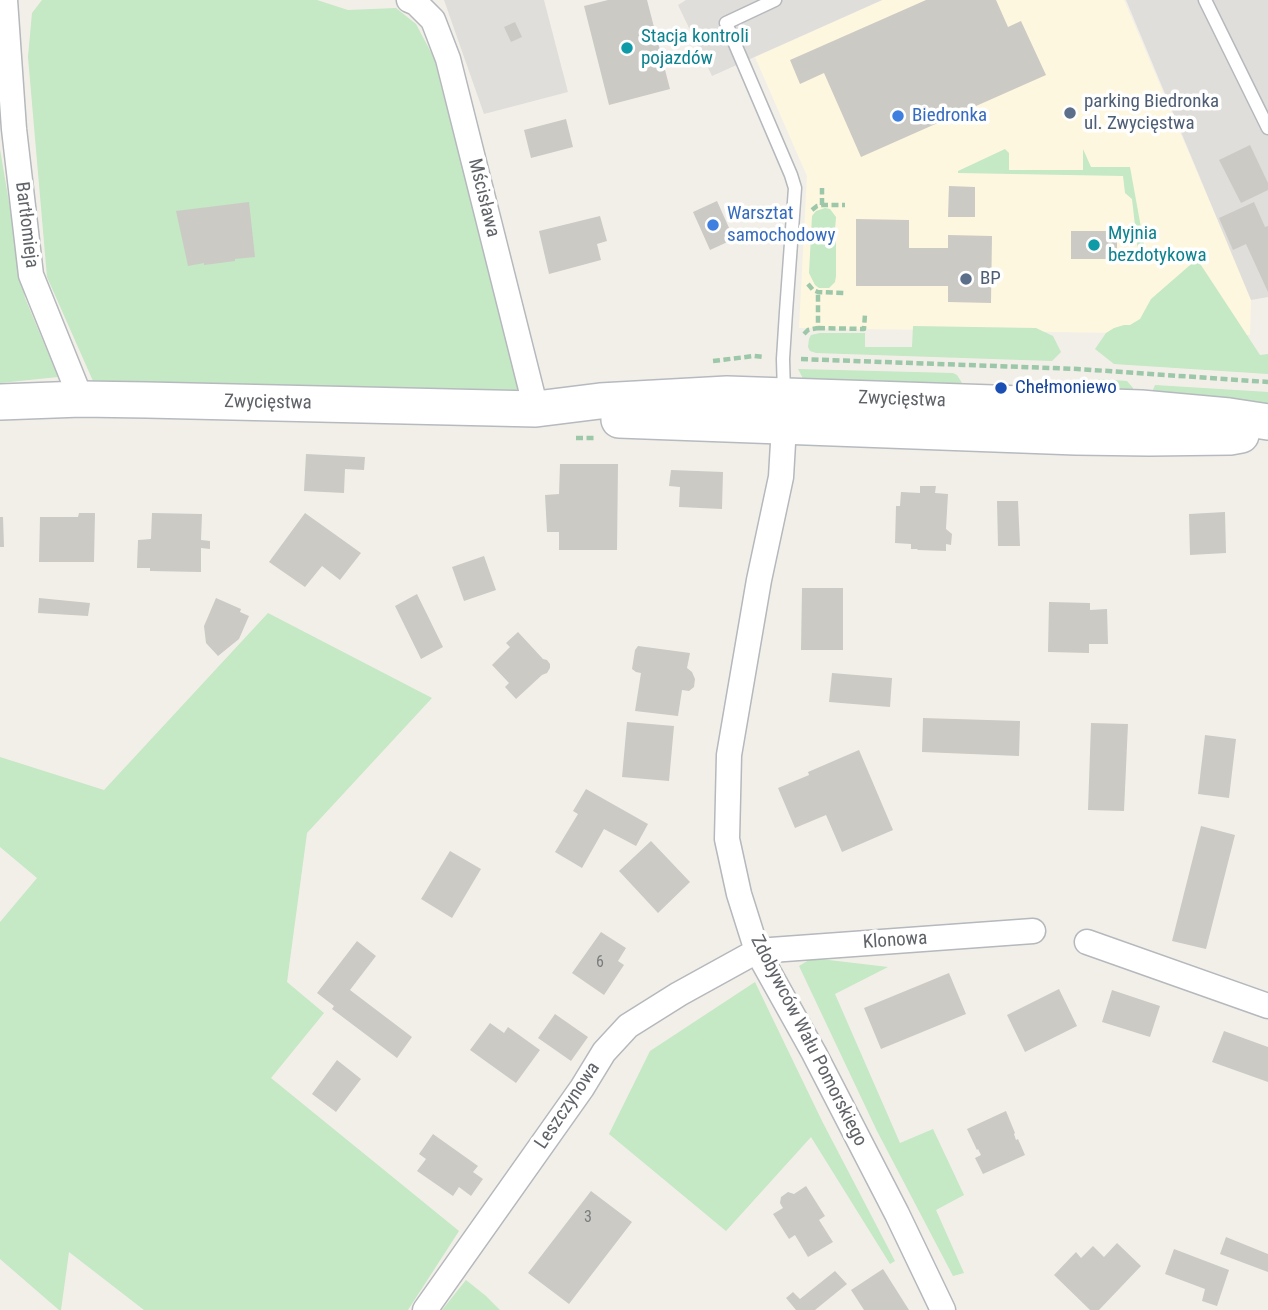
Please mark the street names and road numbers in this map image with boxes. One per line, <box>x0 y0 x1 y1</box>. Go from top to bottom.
street label: Mścisława <box>462 156 504 240</box>
street label: Bartłomieja <box>9 181 43 269</box>
street label: Zwycięstwa <box>858 387 946 413</box>
street label: Zwycięstwa <box>224 391 312 415</box>
street label: Klonowa <box>862 927 928 955</box>
street label: Zdobywców Wału Pomorskiego <box>745 932 871 1150</box>
street label: Leszczynowa <box>531 1058 605 1154</box>

